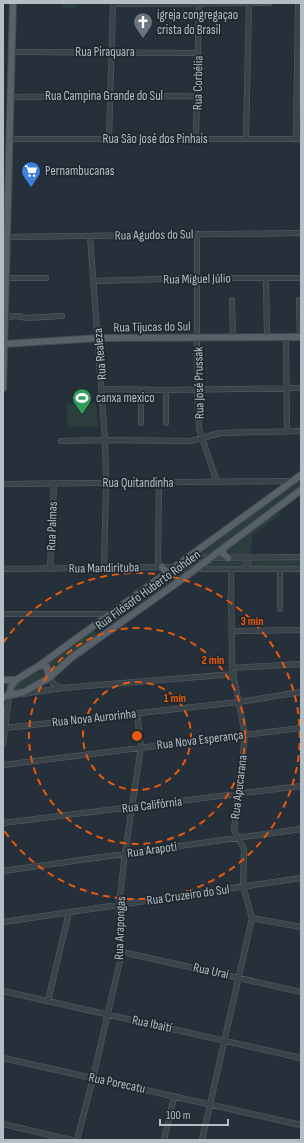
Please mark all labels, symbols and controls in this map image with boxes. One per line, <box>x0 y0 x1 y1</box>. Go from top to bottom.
place label: igreja congregaçao crista do Brasil <box>157 7 238 38</box>
church icon: igreja congregaçao crista do Brasil <box>132 11 154 39</box>
street label: Rua Piraquara <box>75 44 135 60</box>
street label: Rua Corbélia <box>190 56 206 110</box>
street label: Rua Campina Grande do Sul <box>45 88 163 104</box>
street label: Rua São José dos Pinhais <box>102 131 208 147</box>
supermarket icon: Pernambucanas <box>20 160 42 188</box>
place label: Pernambucanas <box>45 163 115 179</box>
street label: Rua Agudos do Sul <box>114 226 194 244</box>
street label: Rua Miguel Júlio <box>163 270 231 288</box>
street label: Rua Tijucas do Sul <box>113 318 191 336</box>
street label: Rua Realeza <box>90 327 110 381</box>
street label: Rua José Prussak <box>190 347 208 419</box>
sports icon: canxa mexico <box>71 387 93 415</box>
place label: canxa mexico <box>96 390 155 406</box>
street label: Rua Quitandinha <box>102 475 174 491</box>
street label: Rua Palmas <box>43 501 61 551</box>
street label: Rua Filósofo Huberto Rohden <box>92 547 204 633</box>
street label: Rua Mandirituba <box>69 559 139 577</box>
text: 3 min <box>241 614 263 629</box>
text: 2 min <box>202 653 224 668</box>
text: 1 min <box>164 691 186 706</box>
street label: Rua Nova Aurorinha <box>51 706 137 730</box>
street label: Rua Nova Esperança <box>156 727 244 753</box>
centre of rings <box>130 729 144 743</box>
street label: Rua Apucarana <box>227 754 251 820</box>
street label: Rua Califórnia <box>121 793 183 817</box>
street label: Rua Arapoti <box>126 839 178 861</box>
street label: Rua Cruzeiro do Sul <box>146 881 230 909</box>
street label: Rua Arapongas <box>111 895 129 960</box>
street label: Rua Uraí <box>192 959 231 983</box>
street label: Rua Ibaití <box>131 1012 174 1036</box>
street label: Rua Porecatu <box>87 1069 147 1097</box>
scale bar <box>160 1101 228 1127</box>
text: 100 m <box>166 1108 191 1123</box>

